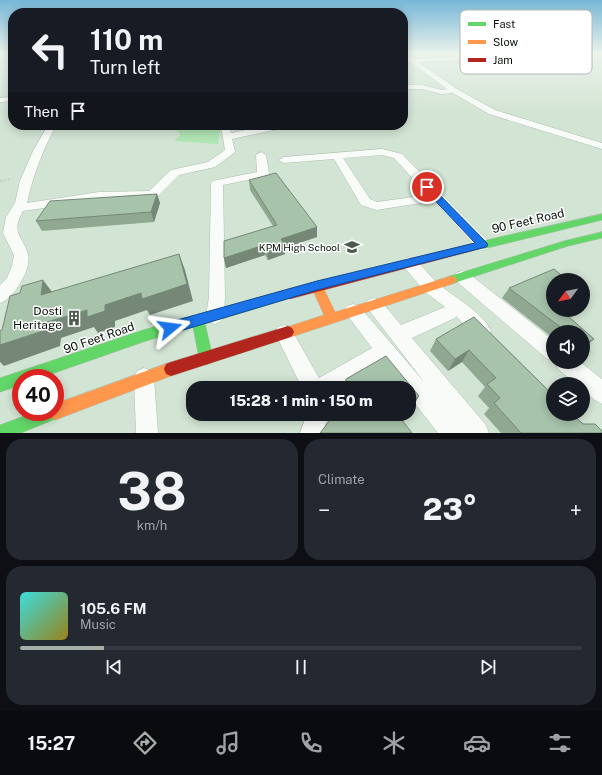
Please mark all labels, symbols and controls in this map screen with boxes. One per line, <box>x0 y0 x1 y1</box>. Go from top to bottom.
legend <box>460 10 592 74</box>
text: Fast <box>493 18 515 30</box>
text: 110 m <box>90 23 163 56</box>
icon: left <box>24 24 76 76</box>
text: Slow <box>493 36 519 48</box>
text: Jam <box>493 54 513 66</box>
text: Turn left <box>90 57 160 78</box>
icon: arrive <box>67 100 89 122</box>
text: Then <box>24 103 59 120</box>
pin <box>410 170 444 204</box>
icon: arrive <box>416 176 438 198</box>
street label: 90 Feet Road <box>490 206 566 236</box>
school or university icon: KPM High School <box>343 238 361 256</box>
place label: KPM High School <box>259 241 340 253</box>
north arrow <box>546 273 590 317</box>
map controls <box>546 273 590 421</box>
place label: Dosti Heritage <box>13 304 62 332</box>
position arrow <box>149 307 191 349</box>
building icon: Dosti Heritage <box>65 309 83 327</box>
street label: 90 Feet Road <box>62 319 136 357</box>
button: sound <box>546 325 590 369</box>
speed limit sign: 40 <box>12 369 64 421</box>
button: layers <box>546 377 590 421</box>
text: 15:28 · 1 min · 150 m <box>229 392 373 409</box>
text: 38 <box>117 461 187 522</box>
text: Climate <box>318 472 365 487</box>
text: 23° <box>423 491 477 527</box>
text: − <box>318 497 330 523</box>
text: + <box>570 497 582 523</box>
text: km/h <box>137 518 167 533</box>
text: 105.6 FM <box>80 600 147 617</box>
text: Music <box>80 617 116 632</box>
icon: previous <box>103 656 125 678</box>
icon: pause <box>290 656 312 678</box>
icon: next <box>477 656 499 678</box>
icon: directions <box>131 729 159 757</box>
icon: music <box>214 729 242 757</box>
icon: phone <box>297 729 325 757</box>
icon: climate <box>380 729 408 757</box>
icon: car <box>463 729 491 757</box>
icon: filters <box>546 729 574 757</box>
text: 15:27 <box>28 733 75 754</box>

